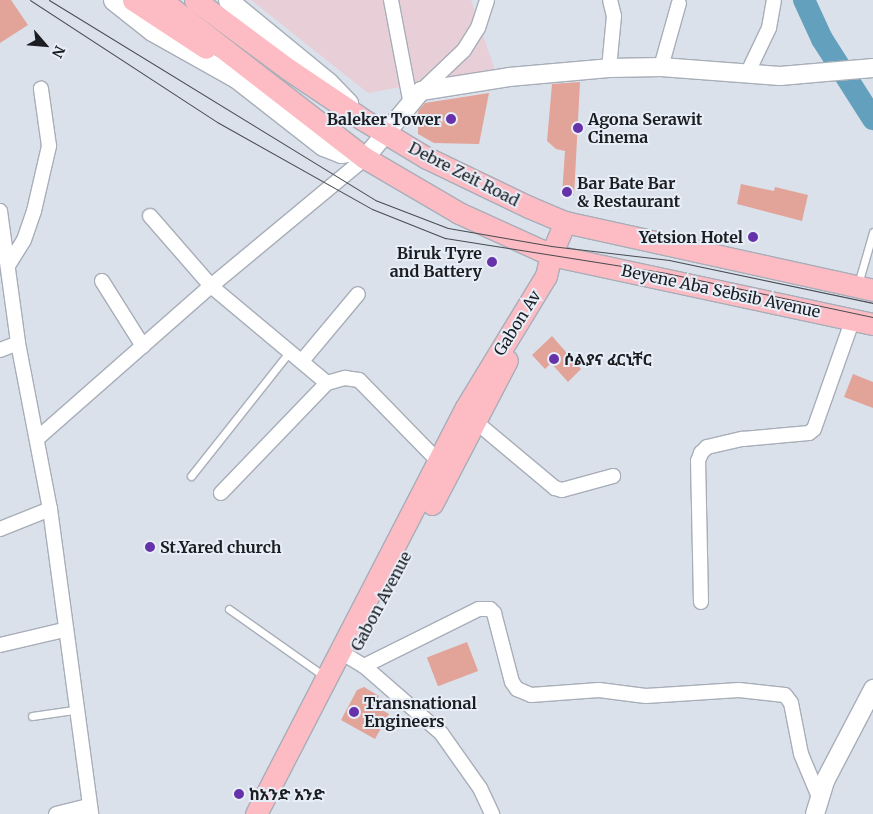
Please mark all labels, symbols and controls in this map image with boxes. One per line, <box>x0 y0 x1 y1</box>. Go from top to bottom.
north arrow <box>20 20 70 70</box>
text: N <box>48 43 69 61</box>
place label: Baleker Tower <box>327 109 441 129</box>
place label: Agona Serawit Cinema <box>588 109 702 147</box>
marker: Baleker Tower <box>445 113 457 125</box>
marker: Agona Serawit Cinema <box>572 122 584 134</box>
street label: Debre Zeit Road <box>405 138 523 210</box>
place label: Bar Bate Bar & Restaurant <box>577 173 680 211</box>
marker: Bar Bate Bar & Restaurant <box>561 186 573 198</box>
place label: Yetsion Hotel <box>639 227 743 247</box>
marker: Yetsion Hotel <box>747 231 759 243</box>
place label: Biruk Tyre and Battery <box>390 243 482 281</box>
marker: Biruk Tyre and Battery <box>486 256 498 268</box>
street label: Beyene Aba Sebsib Avenue <box>620 261 822 321</box>
street label: Gabon Av <box>489 287 545 359</box>
place label: ሶልያና ፈርኒቸር <box>564 349 652 369</box>
marker: ሶልያና ፈርኒቸር <box>548 353 560 365</box>
place label: St.Yared church <box>160 537 281 557</box>
marker: St.Yared church <box>144 541 156 553</box>
street label: Gabon Avenue <box>347 548 415 654</box>
place label: Transnational Engineers <box>364 693 477 731</box>
marker: Transnational Engineers <box>348 706 360 718</box>
place label: ከአንድ አንድ <box>249 784 325 804</box>
marker: ከአንድ አንድ <box>233 788 245 800</box>

